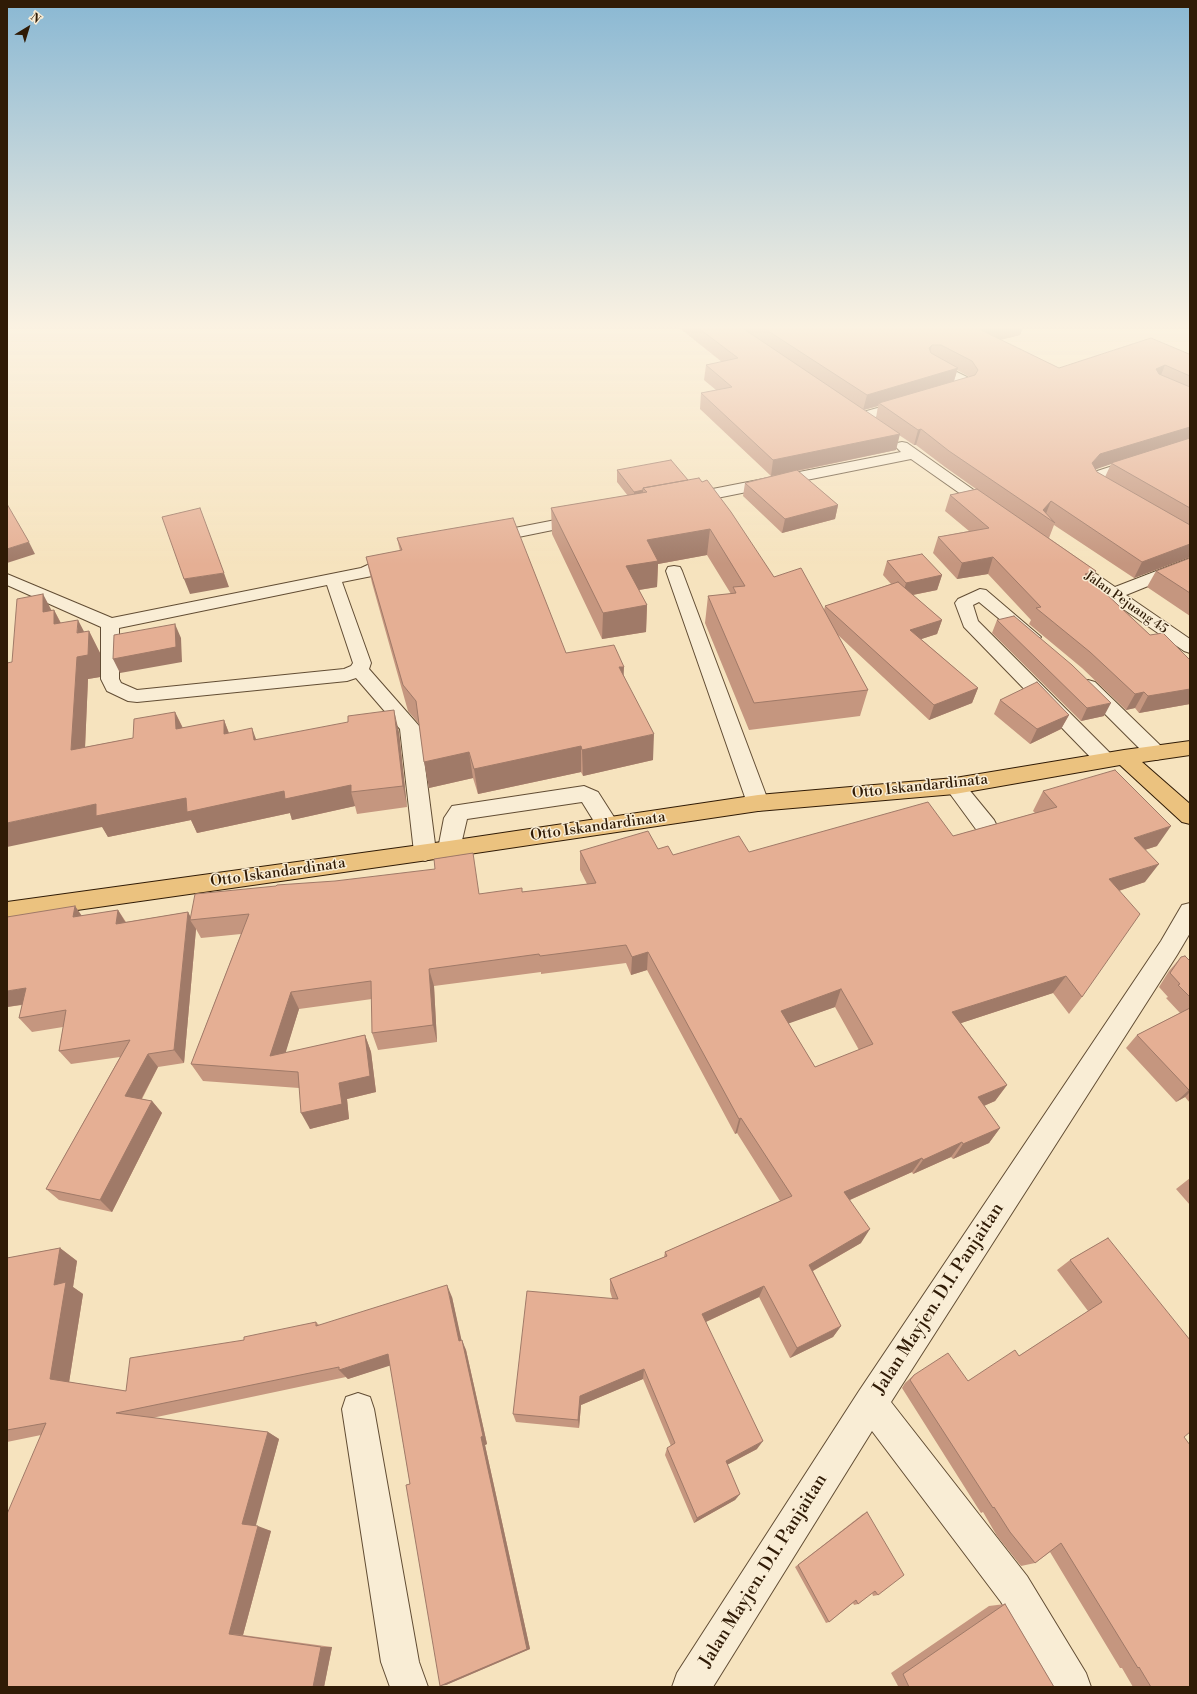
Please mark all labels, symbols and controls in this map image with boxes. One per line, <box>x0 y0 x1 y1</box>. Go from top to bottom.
north arrow <box>8 8 48 48</box>
text: N <box>28 10 43 27</box>
street label: Jalan Pejuang 45 <box>1081 569 1171 637</box>
street label: Otto Iskandardinata <box>851 771 989 803</box>
street label: Otto Iskandardinata <box>529 809 667 845</box>
street label: Otto Iskandardinata <box>209 855 347 891</box>
street label: Jalan Mayjen. D.I. Panjaitan <box>869 1199 1009 1399</box>
street label: Jalan Mayjen. D.I. Panjaitan <box>696 1470 832 1672</box>

